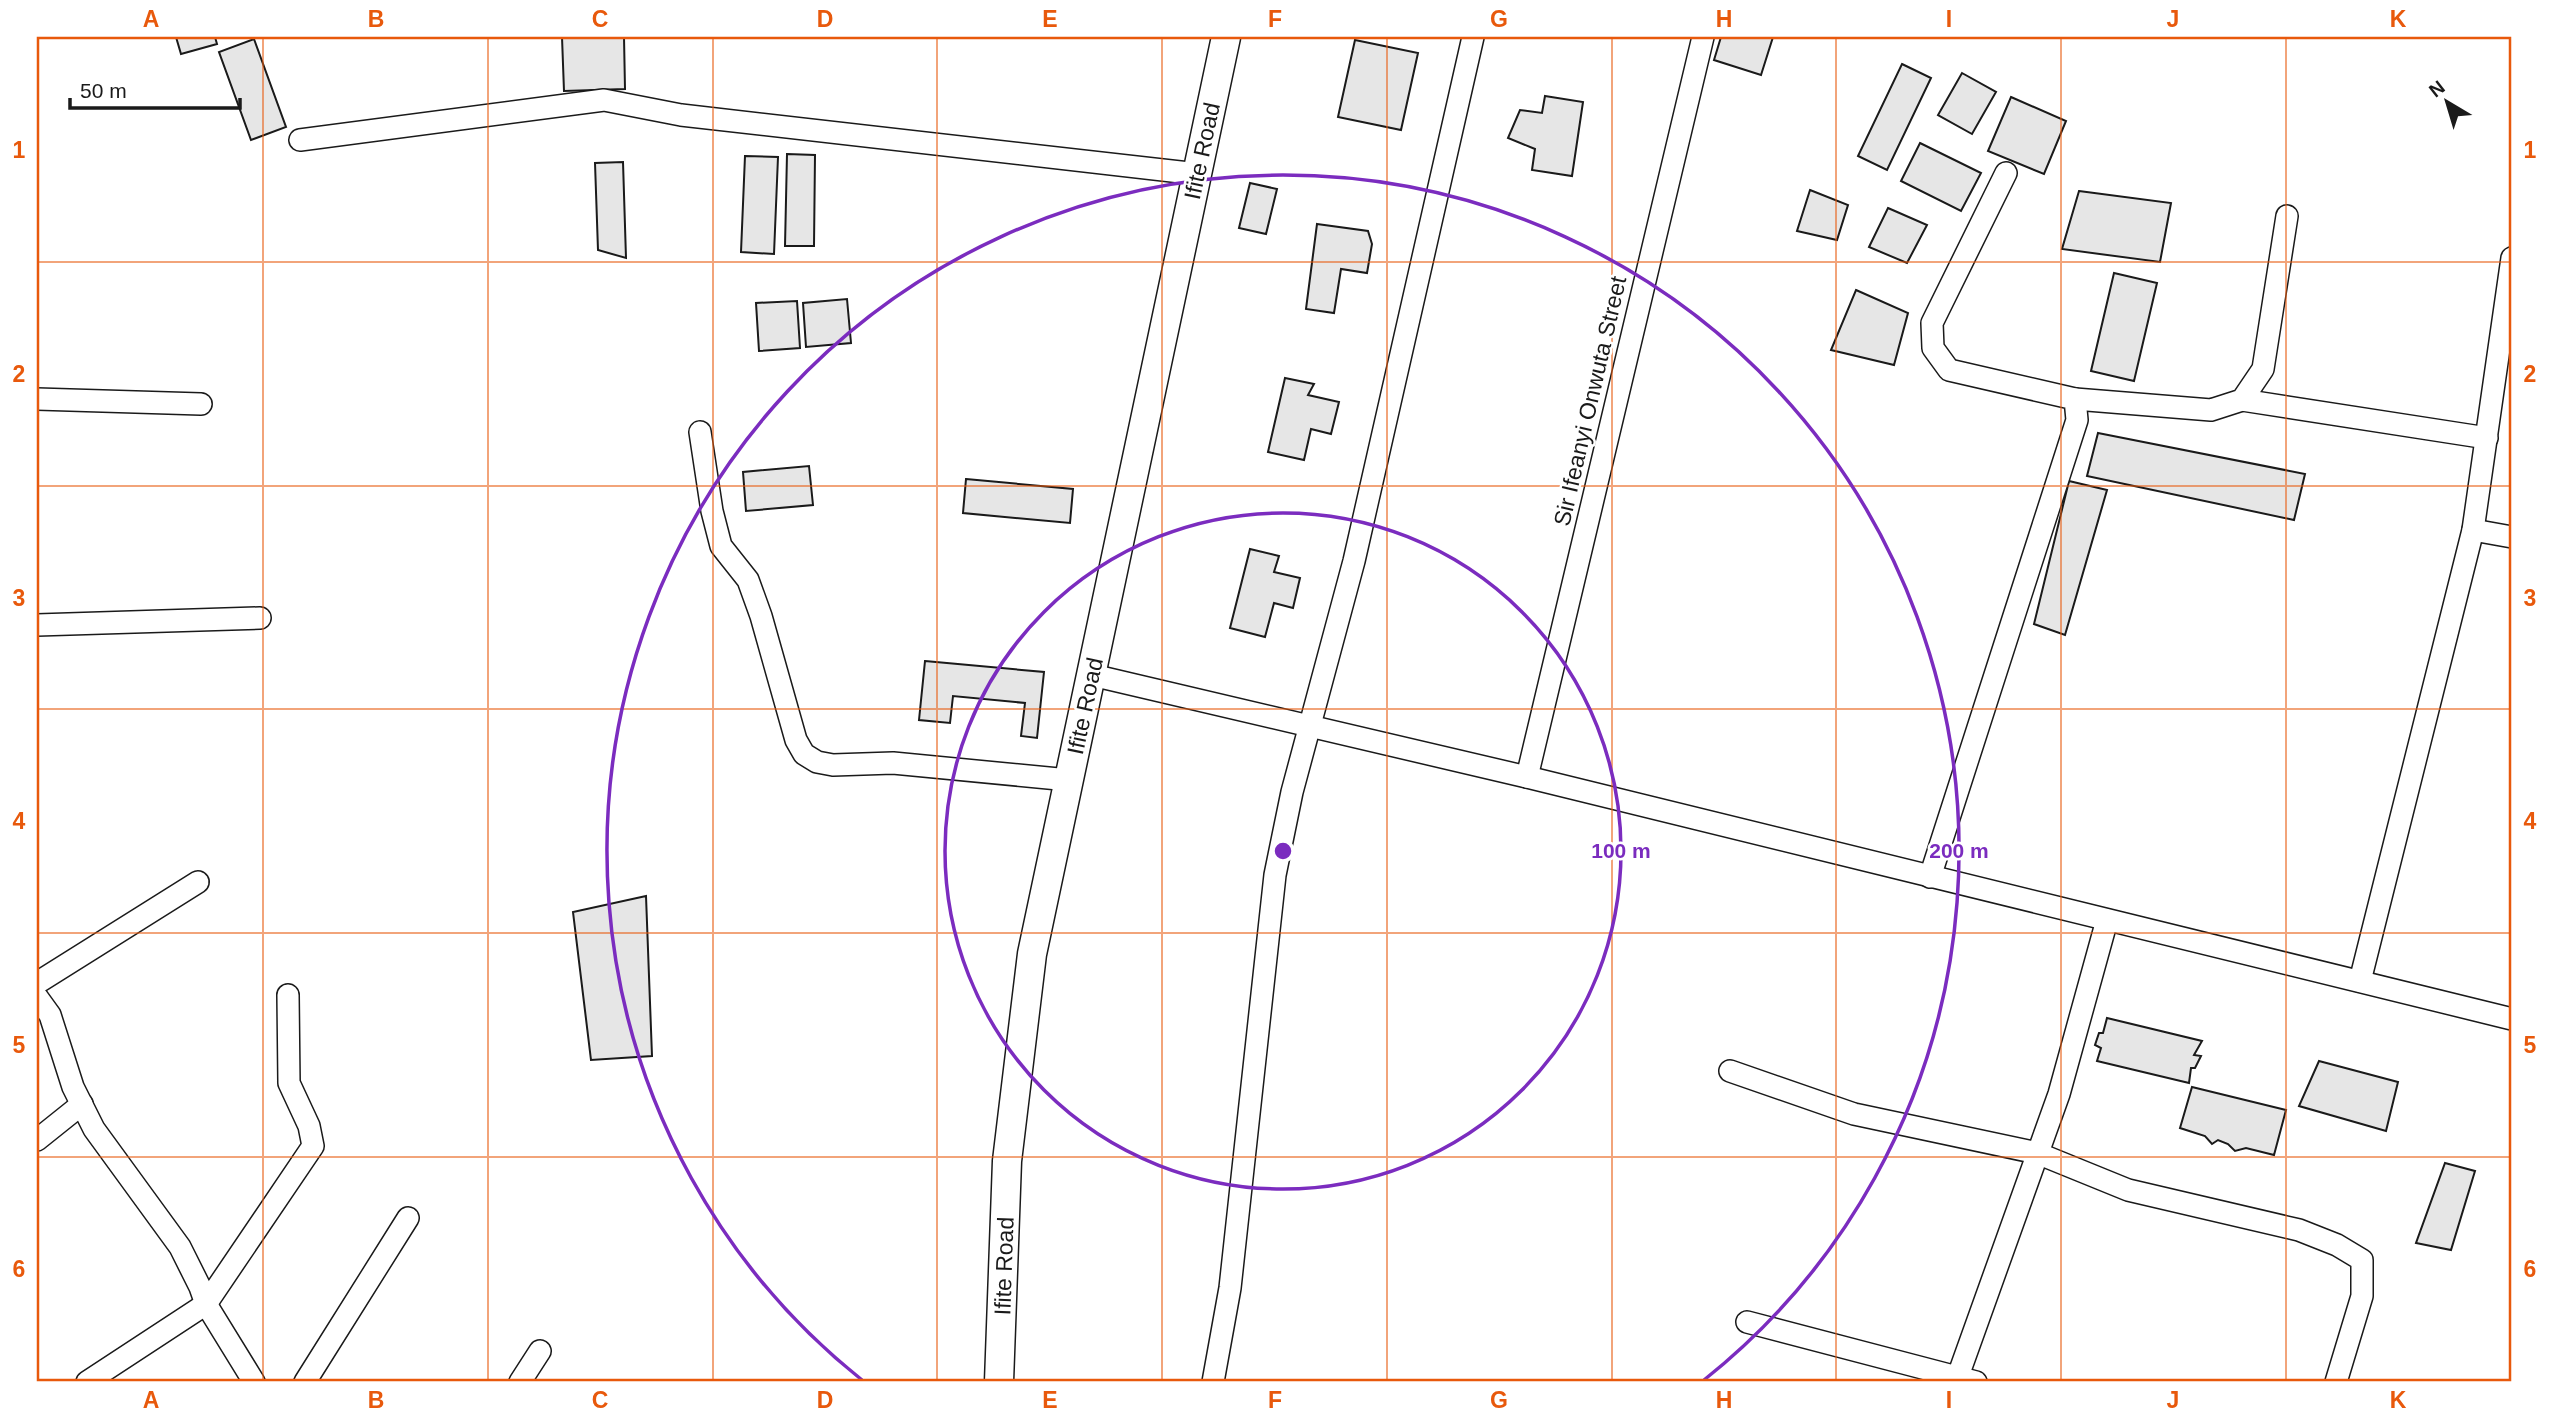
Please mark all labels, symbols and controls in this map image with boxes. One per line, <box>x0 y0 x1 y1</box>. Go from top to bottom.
text: A <box>143 6 159 32</box>
text: B <box>368 6 384 32</box>
text: C <box>592 6 608 32</box>
text: D <box>817 6 833 32</box>
text: E <box>1042 6 1058 32</box>
text: F <box>1268 6 1282 32</box>
text: G <box>1490 6 1508 32</box>
text: H <box>1716 6 1732 32</box>
text: I <box>1946 6 1952 32</box>
text: J <box>2167 6 2179 32</box>
text: K <box>2390 6 2407 32</box>
scale bar <box>70 66 240 110</box>
north arrow <box>2412 66 2482 136</box>
text: N <box>2425 76 2449 101</box>
text: 50 m <box>80 79 127 102</box>
street label: Ifite Road <box>1179 100 1225 202</box>
text: 1 <box>13 137 26 163</box>
text: 1 <box>2524 137 2537 163</box>
street label: Sir Ifeanyi Onwuta Street <box>1549 273 1632 528</box>
text: 2 <box>13 361 25 387</box>
text: 2 <box>2524 361 2536 387</box>
text: 3 <box>13 585 25 611</box>
text: 3 <box>2524 585 2536 611</box>
street label: Ifite Road <box>1062 655 1108 757</box>
text: 4 <box>13 808 26 834</box>
text: 4 <box>2524 808 2537 834</box>
centre of rings <box>1271 839 1295 863</box>
text: 100 m <box>1591 839 1651 862</box>
text: 200 m <box>1929 839 1989 862</box>
text: 5 <box>13 1032 26 1058</box>
text: 5 <box>2524 1032 2537 1058</box>
street label: Ifite Road <box>989 1216 1019 1316</box>
text: 6 <box>13 1256 25 1282</box>
text: 6 <box>2524 1256 2536 1282</box>
text: A <box>143 1387 159 1413</box>
text: B <box>368 1387 384 1413</box>
text: C <box>592 1387 608 1413</box>
text: D <box>817 1387 833 1413</box>
text: E <box>1042 1387 1058 1413</box>
text: F <box>1268 1387 1282 1413</box>
text: G <box>1490 1387 1508 1413</box>
text: H <box>1716 1387 1732 1413</box>
text: I <box>1946 1387 1952 1413</box>
text: J <box>2167 1387 2179 1413</box>
text: K <box>2390 1387 2407 1413</box>

